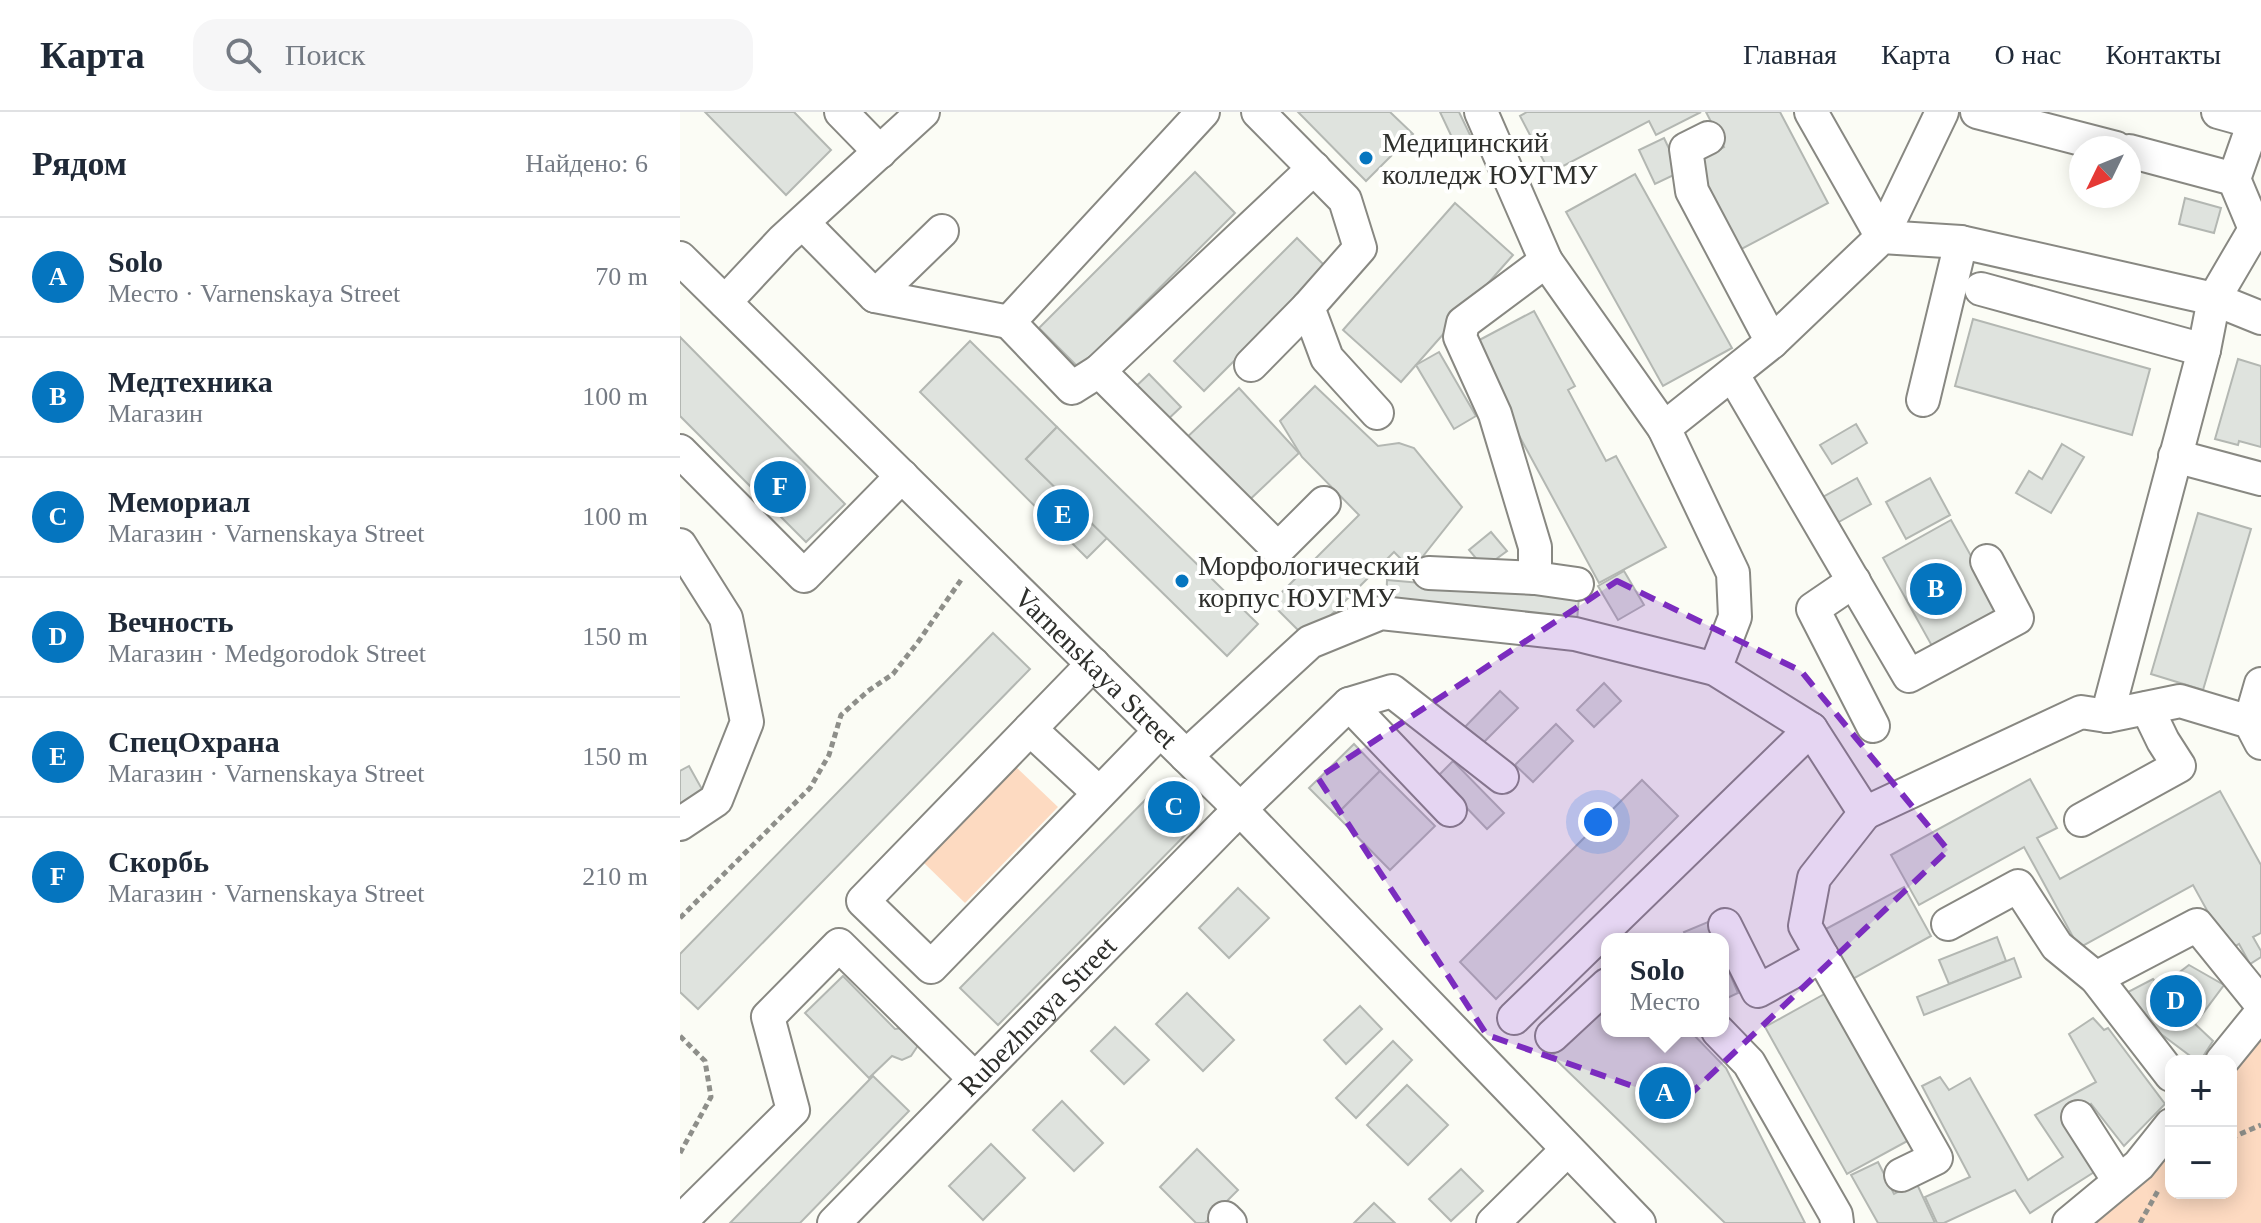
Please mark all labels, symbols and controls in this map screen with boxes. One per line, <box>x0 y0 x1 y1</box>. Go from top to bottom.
search box <box>193 19 753 91</box>
icon: search <box>221 33 265 77</box>
text: Карта <box>40 34 145 76</box>
text: Поиск <box>285 38 365 71</box>
text: Главная <box>1743 39 1837 70</box>
text: Карта <box>1881 39 1950 70</box>
text: О нас <box>1994 39 2061 70</box>
text: Контакты <box>2105 39 2221 70</box>
place label: Медицинский колледж ЮУГМУ <box>1382 127 1598 190</box>
north arrow <box>2069 136 2141 208</box>
text: Рядом <box>32 145 127 182</box>
text: Найдено: 6 <box>525 149 648 178</box>
marker: Медицинский колледж ЮУГМУ <box>1357 149 1375 167</box>
text: Solo <box>108 245 163 278</box>
text: A <box>49 262 67 291</box>
text: 70 m <box>595 262 648 291</box>
text: Место · Varnenskaya Street <box>108 279 400 308</box>
text: Медтехника <box>108 365 273 398</box>
text: B <box>49 382 67 411</box>
text: 100 m <box>582 382 648 411</box>
text: Магазин <box>108 399 203 428</box>
pin: F <box>754 457 806 517</box>
text: Мемориал <box>108 485 250 518</box>
pin: E <box>1037 485 1089 545</box>
text: C <box>49 502 67 531</box>
text: 100 m <box>582 502 648 531</box>
text: Магазин · Varnenskaya Street <box>108 519 425 548</box>
place label: Морфологический корпус ЮУГМУ <box>1198 550 1420 613</box>
pin: B <box>1910 559 1962 619</box>
marker: Морфологический корпус ЮУГМУ <box>1173 572 1191 590</box>
street label: Varnenskaya Street <box>1008 581 1184 755</box>
text: Вечность <box>108 605 234 638</box>
text: D <box>49 622 67 651</box>
text: 150 m <box>582 622 648 651</box>
text: Магазин · Medgorodok Street <box>108 639 426 668</box>
text: СпецОхрана <box>108 725 280 758</box>
text: E <box>49 742 67 771</box>
text: 150 m <box>582 742 648 771</box>
text: Магазин · Varnenskaya Street <box>108 759 425 788</box>
pin: C <box>1148 777 1200 837</box>
your location <box>1578 802 1618 842</box>
text: Скорбь <box>108 845 209 878</box>
text: F <box>50 862 66 891</box>
text: 210 m <box>582 862 648 891</box>
text: Магазин · Varnenskaya Street <box>108 879 425 908</box>
street label: Rubezhnaya Street <box>952 930 1122 1102</box>
popup <box>1601 933 1729 1037</box>
text: Solo <box>1630 953 1685 986</box>
pin: D <box>2150 971 2202 1031</box>
text: Место <box>1630 987 1700 1016</box>
map controls <box>2165 1055 2237 1199</box>
button: + <box>2165 1055 2237 1127</box>
pin: A <box>1639 1063 1691 1123</box>
button: − <box>2165 1127 2237 1199</box>

